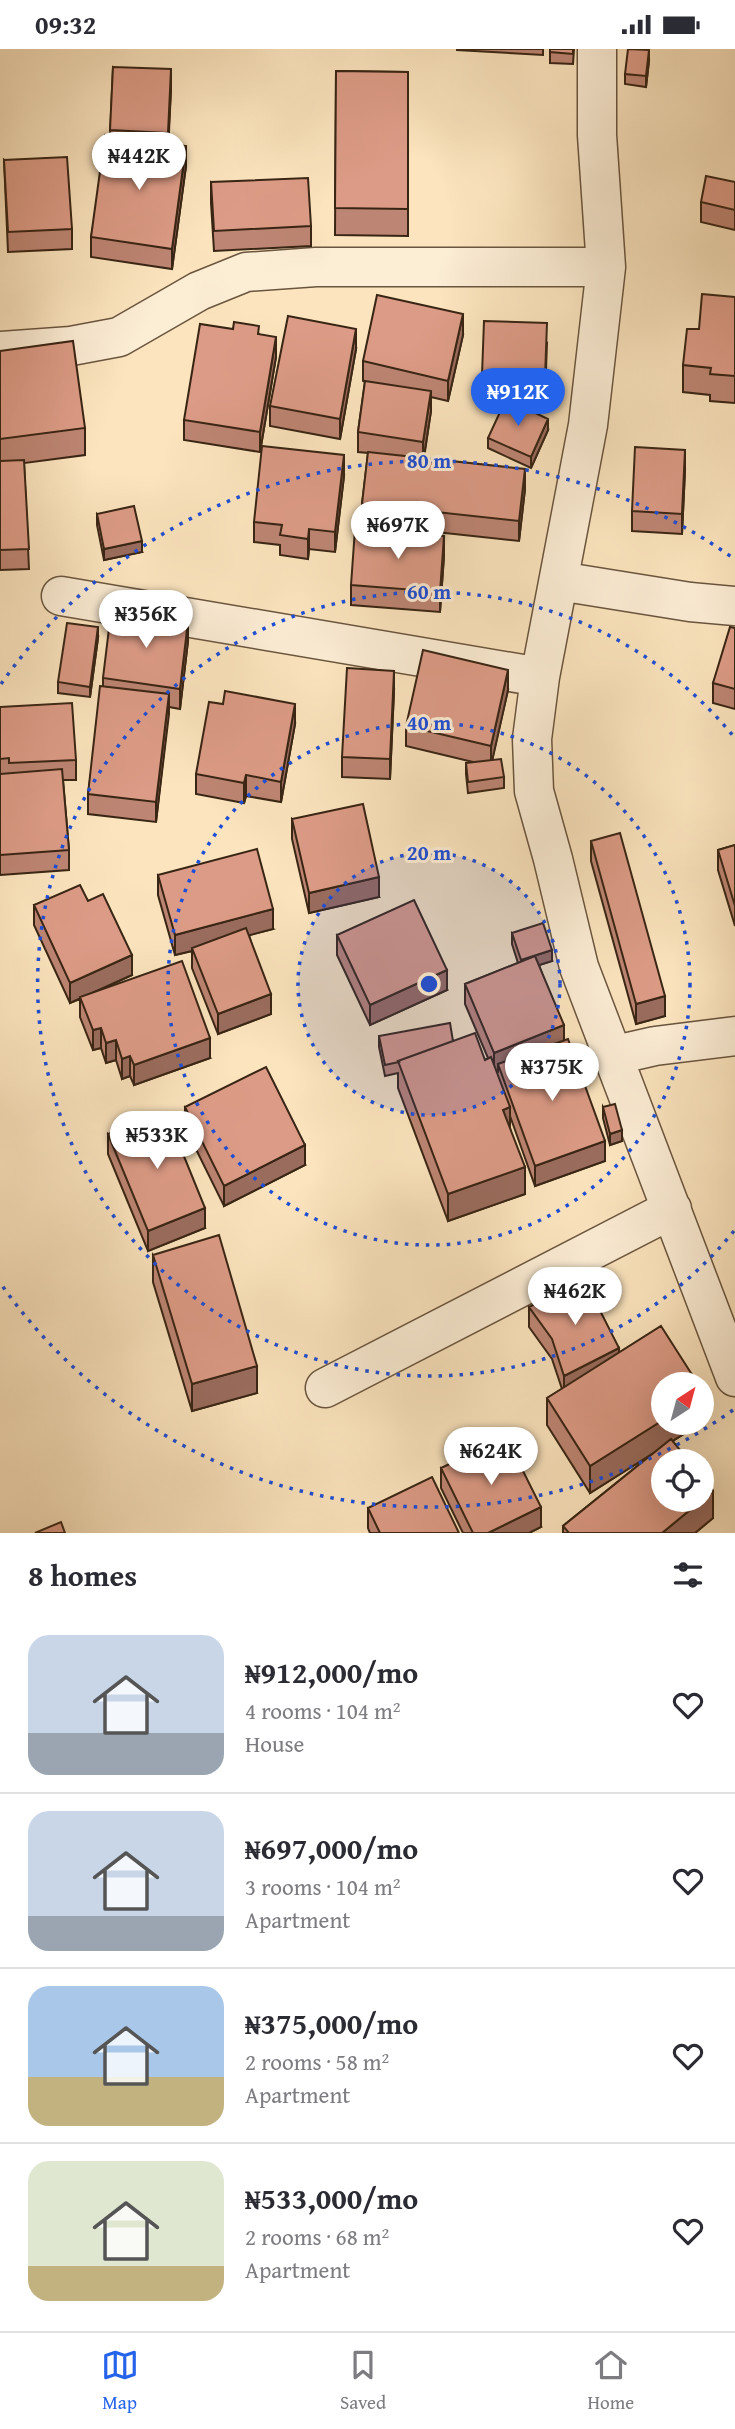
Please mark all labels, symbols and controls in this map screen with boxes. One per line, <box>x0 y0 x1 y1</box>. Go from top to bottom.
text: 09:32 <box>35 5 96 44</box>
pin: ₦442K <box>90 132 188 192</box>
text: ₦442K <box>108 138 170 171</box>
pin: ₦912K <box>469 369 567 428</box>
text: ₦912K <box>487 374 549 407</box>
text: 80 m <box>407 445 451 476</box>
pin: ₦697K <box>349 501 447 561</box>
text: ₦697K <box>367 507 429 540</box>
text: 60 m <box>407 576 451 607</box>
pin: ₦356K <box>97 591 195 650</box>
text: ₦356K <box>115 596 177 629</box>
text: 40 m <box>407 707 451 738</box>
text: 20 m <box>407 837 451 868</box>
centre of rings <box>417 972 441 996</box>
pin: ₦375K <box>503 1044 601 1103</box>
text: ₦375K <box>521 1049 583 1082</box>
pin: ₦533K <box>108 1111 206 1171</box>
text: ₦533K <box>126 1117 188 1150</box>
pin: ₦462K <box>526 1267 624 1327</box>
text: ₦462K <box>544 1273 606 1306</box>
north arrow <box>651 1372 714 1435</box>
map controls <box>651 1372 714 1512</box>
pin: ₦624K <box>442 1427 540 1487</box>
text: ₦624K <box>460 1433 522 1466</box>
button: locate <box>651 1449 714 1512</box>
text: 8 homes <box>28 1553 137 1597</box>
icon: filters <box>669 1556 707 1594</box>
text: ₦912,000/mo <box>245 1650 418 1694</box>
icon: home <box>84 1663 168 1747</box>
icon: heart <box>669 1686 707 1724</box>
text: 4 rooms · 104 m² <box>245 1694 400 1727</box>
text: House <box>245 1727 304 1760</box>
text: ₦697,000/mo <box>245 1826 418 1870</box>
icon: home <box>84 1839 168 1923</box>
icon: heart <box>669 1862 707 1900</box>
text: 3 rooms · 104 m² <box>245 1870 400 1903</box>
text: Apartment <box>245 1903 350 1936</box>
text: ₦375,000/mo <box>245 2001 418 2045</box>
icon: home <box>84 2014 168 2098</box>
icon: heart <box>669 2037 707 2075</box>
text: 2 rooms · 58 m² <box>245 2045 389 2078</box>
text: Apartment <box>245 2078 350 2111</box>
text: ₦533,000/mo <box>245 2176 418 2220</box>
icon: home <box>84 2189 168 2273</box>
icon: heart <box>669 2212 707 2250</box>
text: 2 rooms · 68 m² <box>245 2220 389 2253</box>
text: Apartment <box>245 2253 350 2286</box>
tab: Map <box>101 2346 139 2416</box>
tab: Saved <box>340 2346 386 2416</box>
tab: Home <box>588 2346 634 2416</box>

